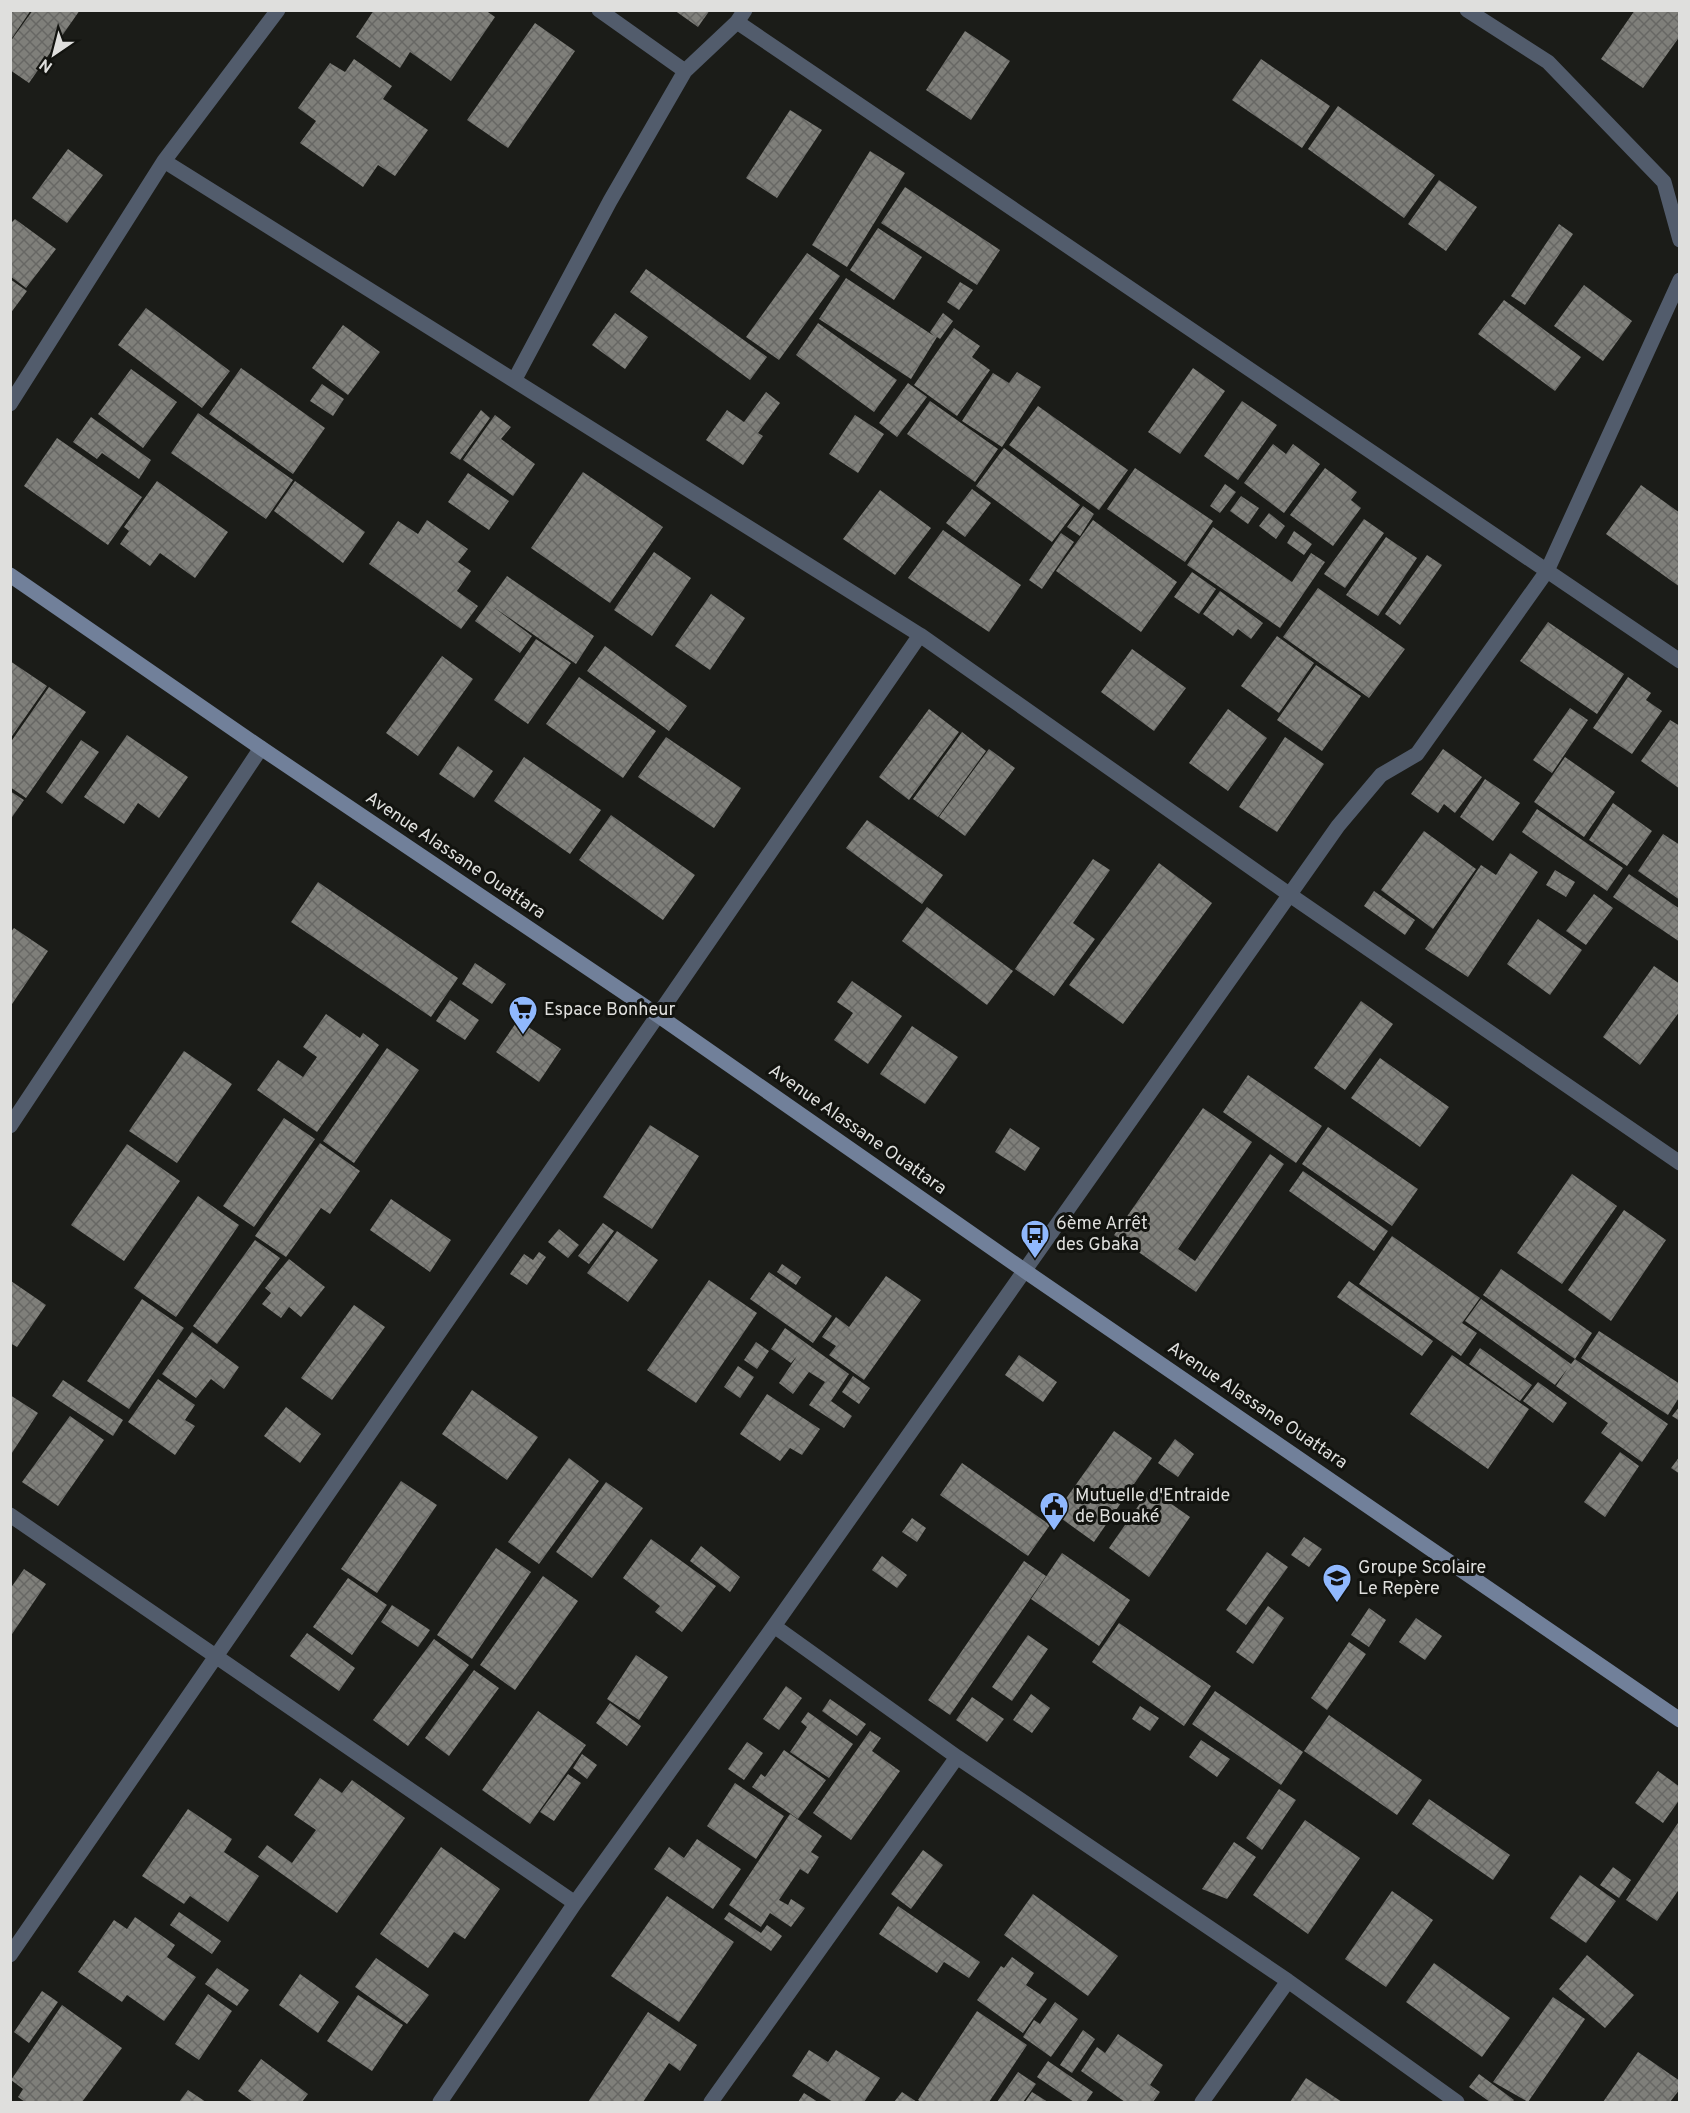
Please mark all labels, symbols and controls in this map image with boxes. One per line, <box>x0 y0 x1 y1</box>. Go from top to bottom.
north arrow <box>24 24 84 84</box>
text: N <box>36 53 57 76</box>
street label: Avenue Alassane Ouattara <box>361 787 549 925</box>
supermarket icon: Espace Bonheur <box>507 994 539 1036</box>
place label: Espace Bonheur <box>544 999 676 1022</box>
street label: Avenue Alassane Ouattara <box>763 1060 951 1200</box>
place label: 6ème Arrêt des Gbaka <box>1056 1213 1148 1257</box>
bus stop icon: 6ème Arrêt des Gbaka <box>1019 1218 1051 1260</box>
street label: Avenue Alassane Ouattara <box>1163 1337 1351 1475</box>
place label: Mutuelle d'Entraide de Bouaké <box>1075 1485 1230 1529</box>
public building icon: Mutuelle d'Entraide de Bouaké <box>1038 1490 1070 1532</box>
place label: Groupe Scolaire Le Repère <box>1358 1557 1486 1601</box>
school or university icon: Groupe Scolaire Le Repère <box>1321 1562 1353 1604</box>

